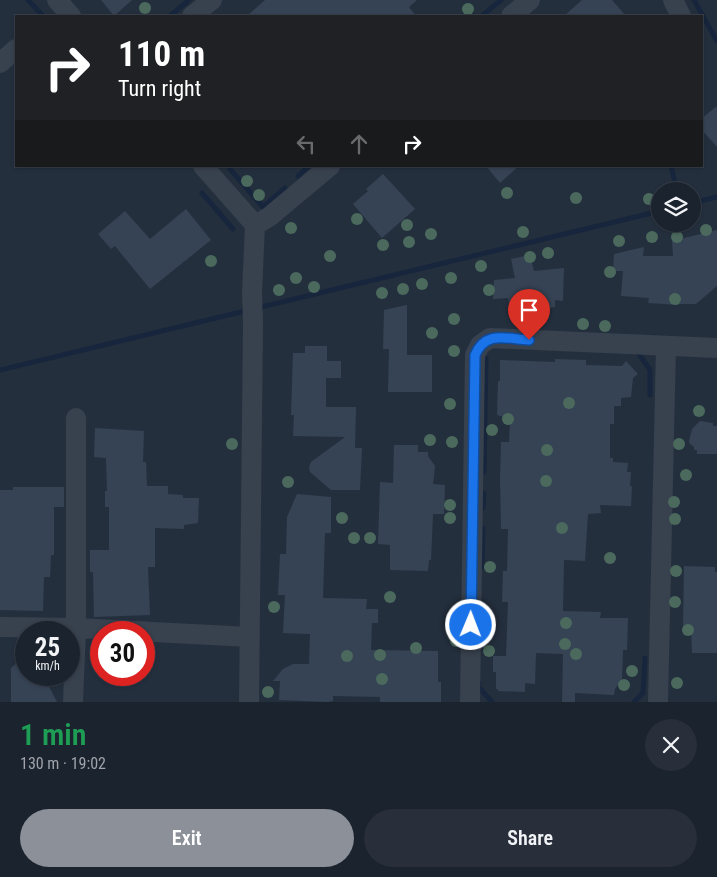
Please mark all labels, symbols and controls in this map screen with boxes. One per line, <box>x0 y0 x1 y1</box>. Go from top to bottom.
text: 110 m <box>118 34 205 75</box>
icon: right <box>35 35 100 100</box>
text: Turn right <box>118 76 201 101</box>
icon: left <box>292 130 320 158</box>
icon: ahead <box>345 130 373 158</box>
icon: right <box>398 130 426 158</box>
map controls <box>651 182 701 232</box>
button: layers <box>651 182 701 232</box>
pin <box>508 289 550 340</box>
icon: arrive <box>515 296 543 324</box>
position arrow <box>444 598 496 650</box>
speed limit sign: 30 <box>90 621 155 686</box>
text: 25 <box>35 633 60 662</box>
text: km/h <box>35 659 60 673</box>
text: 1 min <box>20 717 86 752</box>
button: close <box>645 719 697 771</box>
text: 130 m · 19:02 <box>20 754 106 773</box>
button: Exit <box>20 809 354 867</box>
button: Share <box>364 809 697 867</box>

